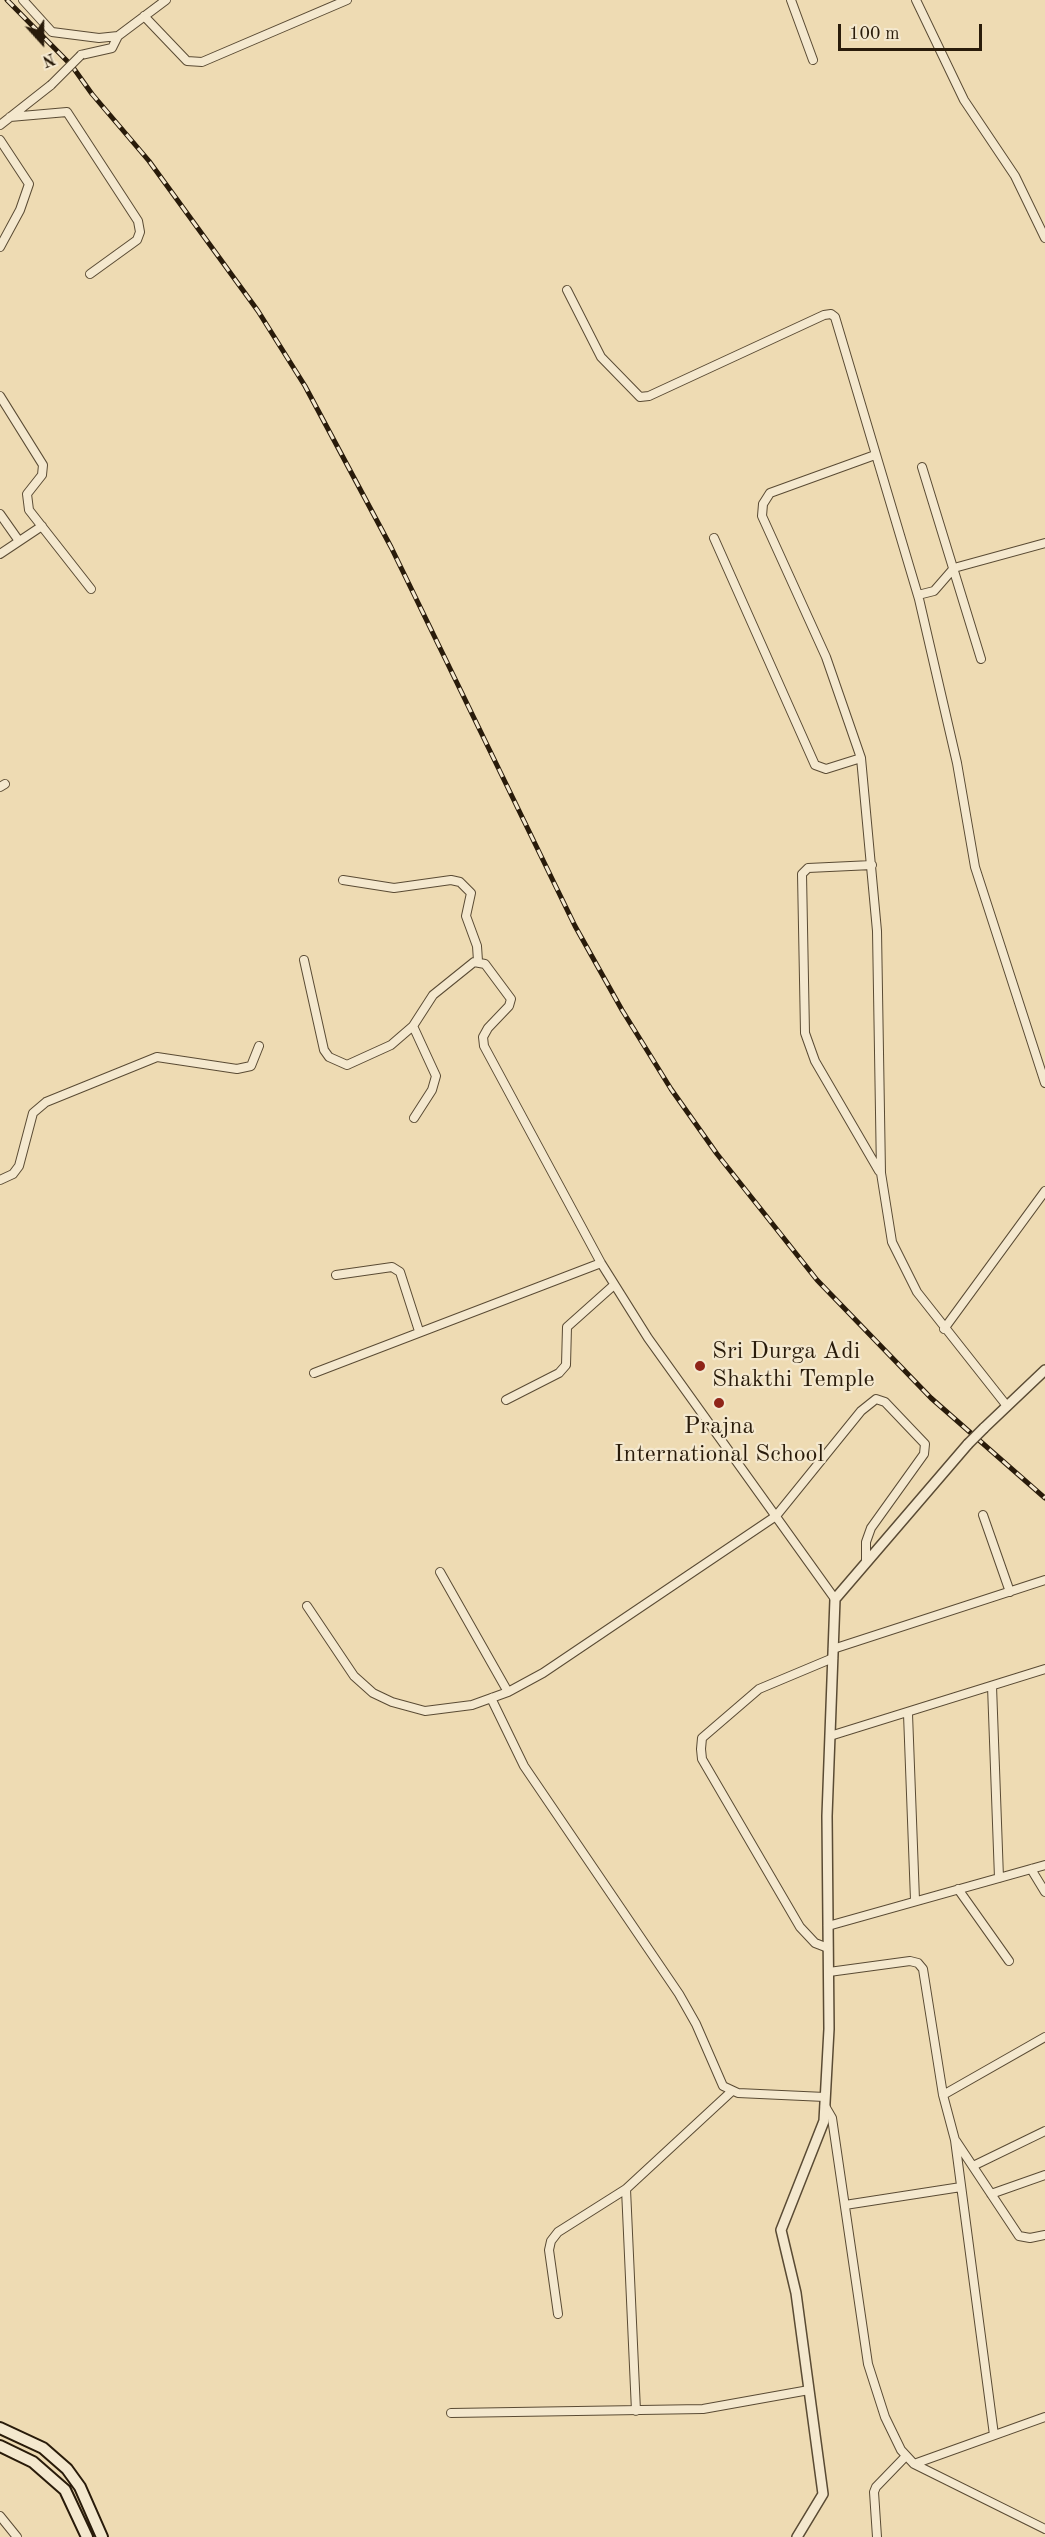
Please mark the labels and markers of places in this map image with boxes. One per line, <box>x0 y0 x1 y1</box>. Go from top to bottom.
place label: Sri Durga Adi Shakthi Temple <box>712 1338 874 1394</box>
marker: Sri Durga Adi Shakthi Temple <box>693 1359 707 1373</box>
marker: Prajna International School <box>712 1396 726 1410</box>
place label: Prajna International School <box>614 1413 824 1469</box>

